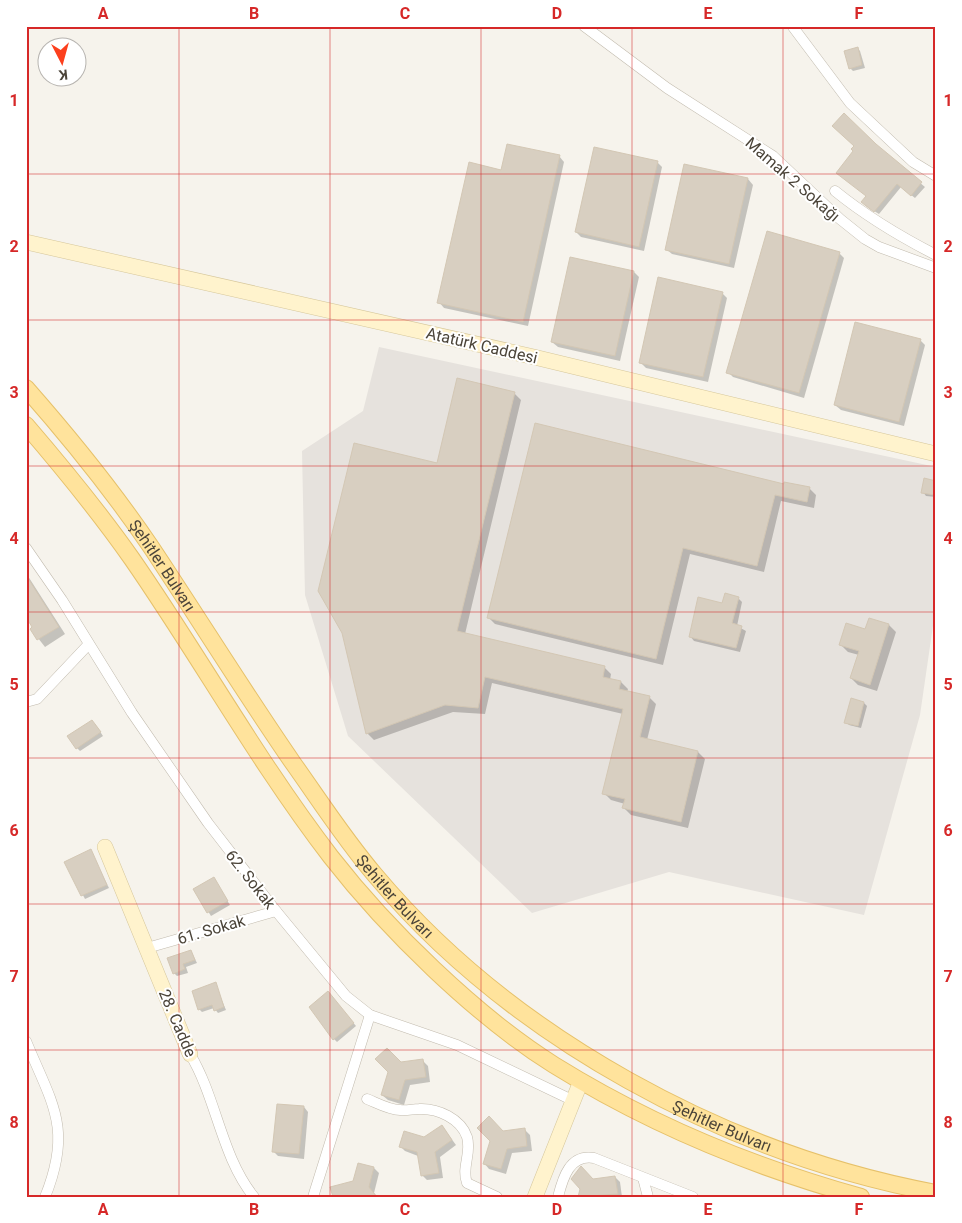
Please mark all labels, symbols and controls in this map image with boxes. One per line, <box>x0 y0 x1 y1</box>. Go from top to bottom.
text: A <box>98 4 109 23</box>
text: B <box>249 4 259 23</box>
text: C <box>400 4 410 23</box>
text: D <box>552 4 562 23</box>
text: E <box>704 4 713 23</box>
text: F <box>855 4 864 23</box>
north arrow <box>38 38 88 88</box>
text: K <box>58 67 69 83</box>
text: 1 <box>9 91 19 110</box>
text: 1 <box>943 91 953 110</box>
street label: Mamak 2 Sokağı <box>742 133 844 226</box>
text: 2 <box>9 237 19 256</box>
text: 2 <box>943 237 953 256</box>
street label: Atatürk Caddesi <box>424 323 539 368</box>
text: 3 <box>9 383 19 402</box>
text: 3 <box>943 383 953 402</box>
street label: Şehitler Bulvarı <box>125 516 200 615</box>
text: 4 <box>9 529 19 548</box>
text: 4 <box>943 529 953 548</box>
text: 5 <box>9 675 19 694</box>
text: 5 <box>943 675 953 694</box>
text: 6 <box>9 821 19 840</box>
text: 6 <box>943 821 953 840</box>
street label: 62. Sokak <box>222 846 280 913</box>
street label: Şehitler Bulvarı <box>352 851 437 942</box>
street label: 61. Sokak <box>175 910 248 948</box>
text: 7 <box>9 967 19 986</box>
text: 7 <box>943 967 953 986</box>
street label: 28. Cadde <box>155 986 200 1060</box>
street label: Şehitler Bulvarı <box>669 1096 774 1156</box>
text: 8 <box>9 1113 19 1132</box>
text: 8 <box>943 1113 953 1132</box>
text: A <box>98 1200 109 1219</box>
text: B <box>249 1200 259 1219</box>
text: C <box>400 1200 410 1219</box>
text: D <box>552 1200 562 1219</box>
text: E <box>704 1200 713 1219</box>
text: F <box>855 1200 864 1219</box>

